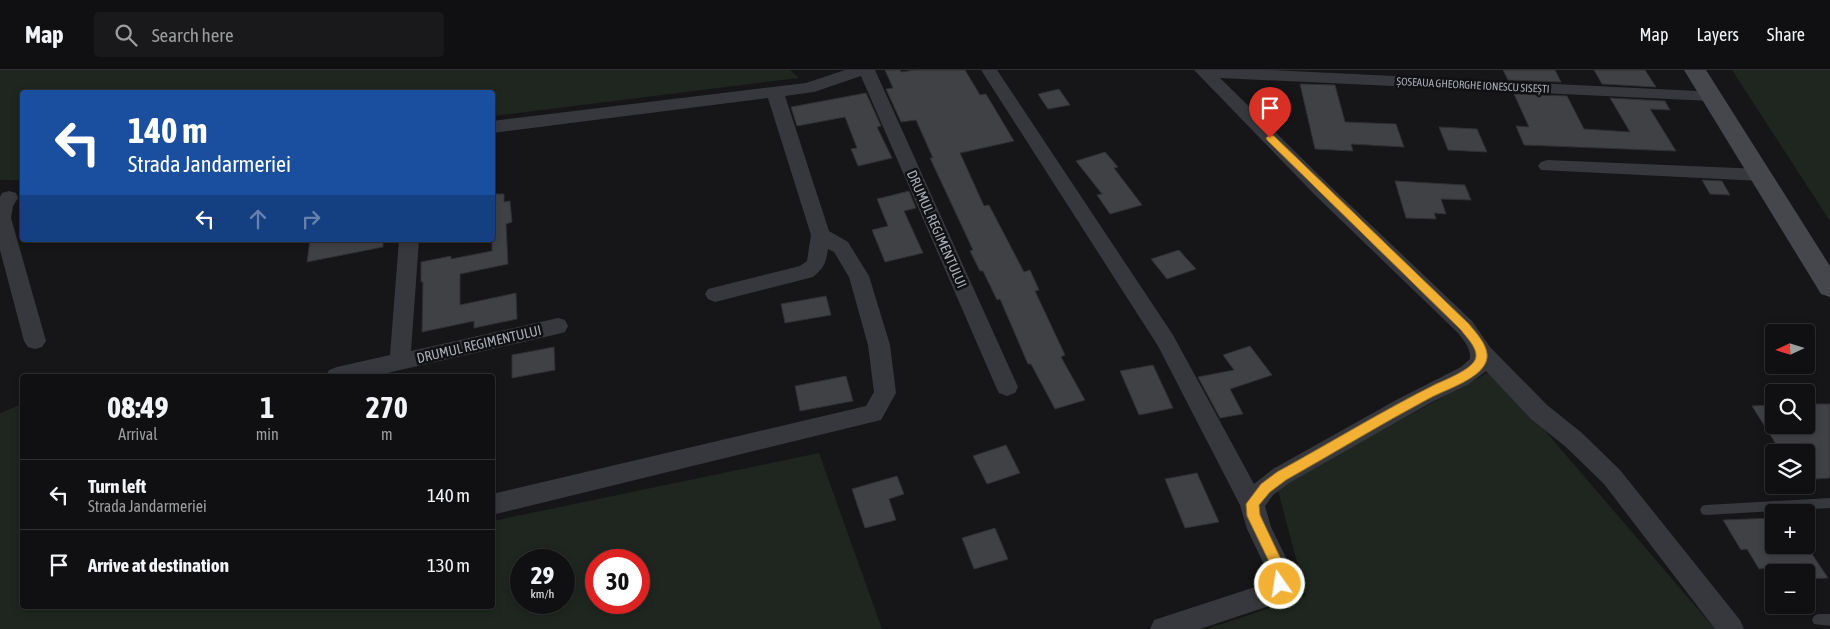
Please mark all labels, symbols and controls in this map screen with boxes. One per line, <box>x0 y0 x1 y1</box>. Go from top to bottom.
search box <box>94 12 444 57</box>
text: Map <box>25 21 64 48</box>
icon: search <box>112 21 140 49</box>
text: Search here <box>152 24 234 46</box>
text: Map <box>1639 24 1668 45</box>
text: Layers <box>1696 24 1739 45</box>
text: Share <box>1767 24 1805 45</box>
street label: ȘOSEAUA GHEORGHE IONESCU SISEȘTI <box>1396 75 1550 95</box>
pin <box>1249 87 1291 138</box>
icon: arrive <box>1256 94 1284 122</box>
icon: left <box>45 110 110 175</box>
text: 140 m <box>128 110 207 150</box>
text: Strada Jandarmeriei <box>128 151 291 177</box>
street label: DRUMUL REGIMENTULUI <box>904 168 970 290</box>
icon: left <box>191 205 219 233</box>
icon: ahead <box>244 205 272 233</box>
icon: right <box>297 205 325 233</box>
street label: DRUMUL REGIMENTULUI <box>415 322 543 366</box>
north arrow <box>1765 324 1815 374</box>
map controls <box>1765 324 1815 614</box>
button: search <box>1765 384 1815 434</box>
text: 08:49 <box>107 390 169 424</box>
text: 1 <box>260 390 274 424</box>
text: 270 <box>366 390 408 424</box>
text: Arrival <box>118 425 157 443</box>
text: min <box>256 425 279 443</box>
text: m <box>381 425 393 443</box>
button: layers <box>1765 444 1815 494</box>
text: Turn left <box>88 475 146 497</box>
icon: left <box>45 481 73 509</box>
text: 140 m <box>427 484 470 506</box>
text: Strada Jandarmeriei <box>88 497 207 515</box>
button: + <box>1765 504 1815 554</box>
speed limit sign: 30 <box>585 549 650 614</box>
icon: arrive <box>45 551 73 579</box>
text: Arrive at destination <box>88 554 229 576</box>
text: 130 m <box>427 554 470 576</box>
position arrow <box>1253 557 1305 609</box>
text: 29 <box>531 561 554 589</box>
button: − <box>1765 564 1815 614</box>
text: km/h <box>531 587 554 601</box>

